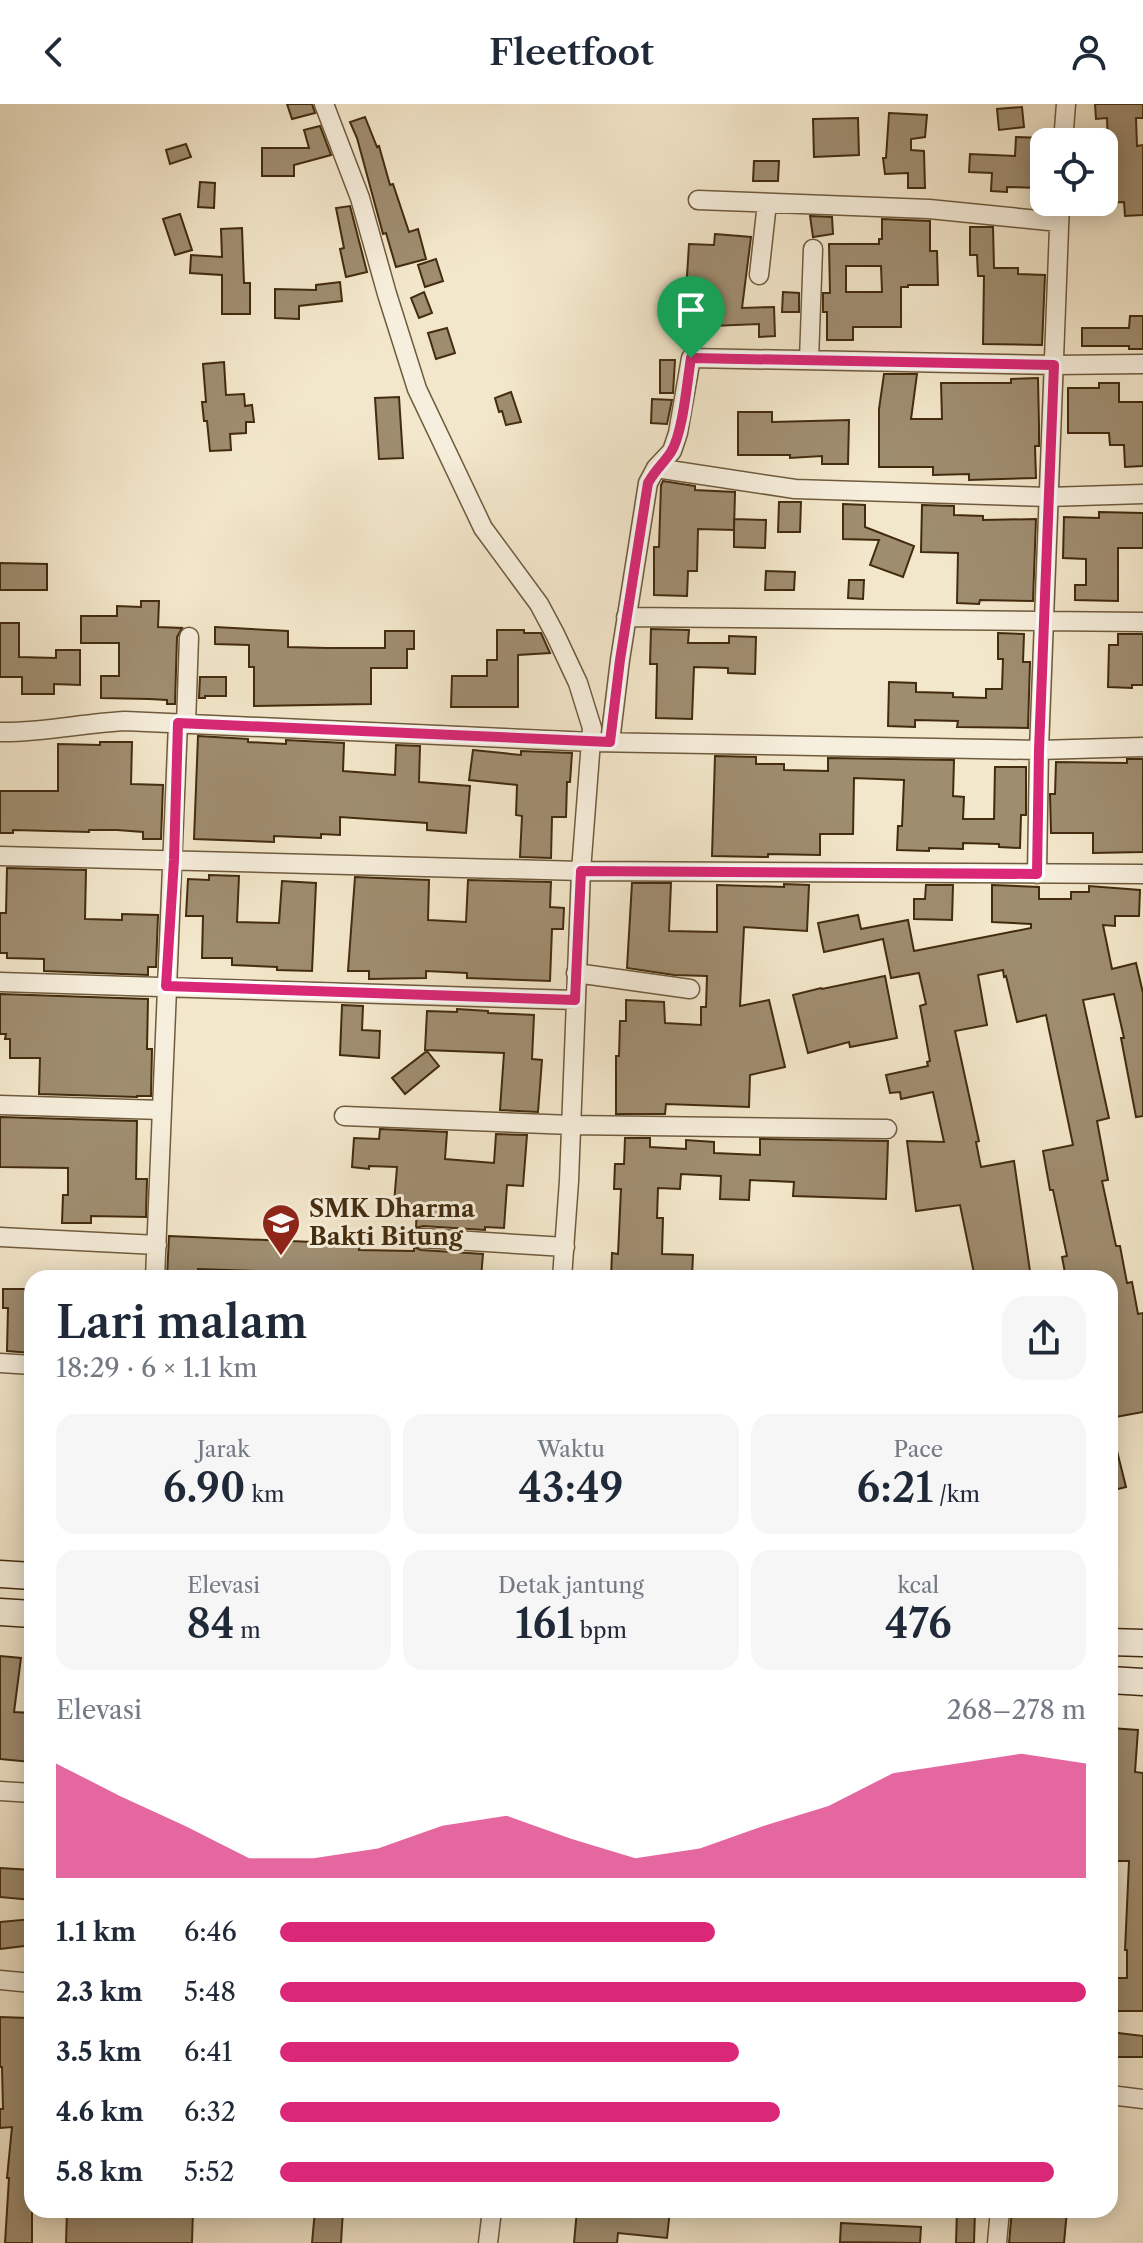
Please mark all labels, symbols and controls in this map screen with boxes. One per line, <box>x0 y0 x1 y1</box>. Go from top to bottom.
icon: back <box>32 30 76 74</box>
text: Fleetfoot <box>489 30 654 74</box>
icon: person <box>1067 30 1111 74</box>
map controls <box>1030 128 1118 216</box>
button: locate <box>1030 128 1118 216</box>
pin <box>657 276 725 358</box>
icon: arrive <box>669 288 713 332</box>
place label: SMK Dharma Bakti Bitung <box>309 1194 476 1251</box>
school or university icon: SMK Dharma Bakti Bitung <box>260 1202 302 1257</box>
text: Lari malam <box>56 1295 307 1349</box>
button: share <box>1002 1296 1086 1380</box>
text: 18:29 · 6 × 1.1 km <box>56 1352 258 1384</box>
text: Jarak <box>197 1436 250 1463</box>
text: Waktu <box>537 1436 605 1463</box>
text: Pace <box>893 1436 943 1463</box>
text: 6.90 <box>163 1463 246 1512</box>
text: 43:49 <box>519 1463 623 1512</box>
text: 6:21 <box>857 1463 933 1512</box>
text: km <box>246 1481 285 1508</box>
text: /km <box>933 1481 980 1508</box>
text: Elevasi <box>187 1572 260 1599</box>
text: Detak jantung <box>498 1572 644 1599</box>
text: kcal <box>898 1572 939 1599</box>
text: 84 <box>187 1599 234 1648</box>
text: 161 <box>515 1599 574 1648</box>
text: 476 <box>885 1599 952 1648</box>
text: m <box>234 1617 261 1644</box>
text: bpm <box>574 1617 627 1644</box>
text: Elevasi <box>56 1694 142 1726</box>
text: 268–278 m <box>947 1694 1086 1726</box>
text: 1.1 km <box>56 1916 136 1948</box>
text: 6:46 <box>184 1916 237 1948</box>
text: 2.3 km <box>56 1976 143 2008</box>
text: 5:48 <box>184 1976 236 2008</box>
text: 3.5 km <box>56 2036 142 2068</box>
text: 6:41 <box>184 2036 232 2068</box>
text: 4.6 km <box>56 2096 144 2128</box>
text: 6:32 <box>184 2096 236 2128</box>
text: 5.8 km <box>56 2156 143 2188</box>
text: 5:52 <box>184 2156 234 2188</box>

